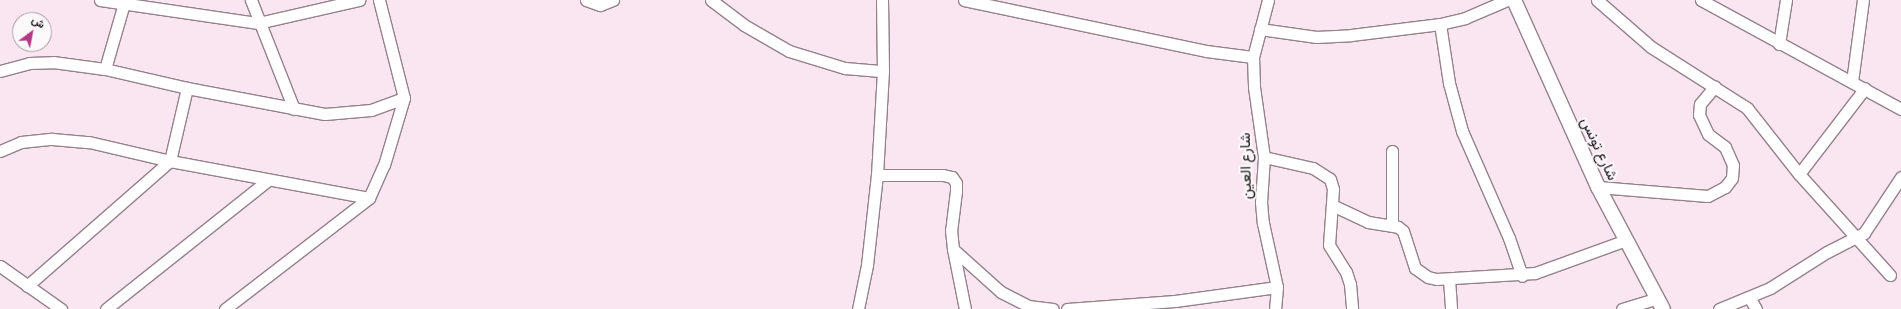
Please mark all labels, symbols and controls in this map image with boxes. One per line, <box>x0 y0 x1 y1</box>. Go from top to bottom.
north arrow <box>12 12 52 52</box>
text: ش <box>29 13 47 31</box>
street label: شارع تونس <box>1577 115 1621 183</box>
street label: شارع العين <box>1236 132 1256 200</box>

